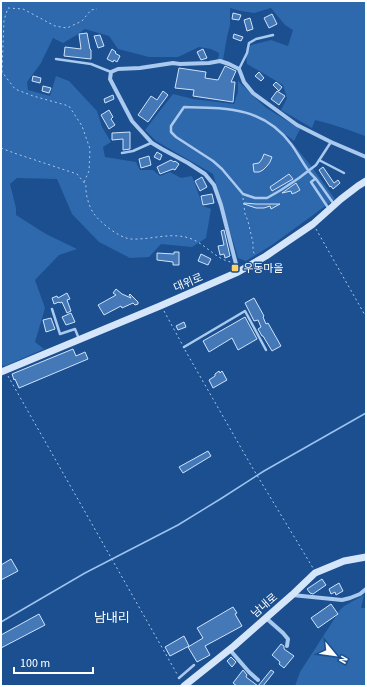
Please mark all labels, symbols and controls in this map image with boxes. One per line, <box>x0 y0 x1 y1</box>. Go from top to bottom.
place label: 우동마을 <box>243 261 283 276</box>
marker: 우동마을 <box>230 263 240 273</box>
street label: 대위로 <box>171 270 205 295</box>
street label: 남내로 <box>248 590 281 621</box>
district label: 남내리 <box>94 609 130 627</box>
north arrow <box>315 635 355 675</box>
scale bar <box>14 649 93 675</box>
text: N <box>335 653 352 666</box>
text: 100 m <box>20 655 50 672</box>

